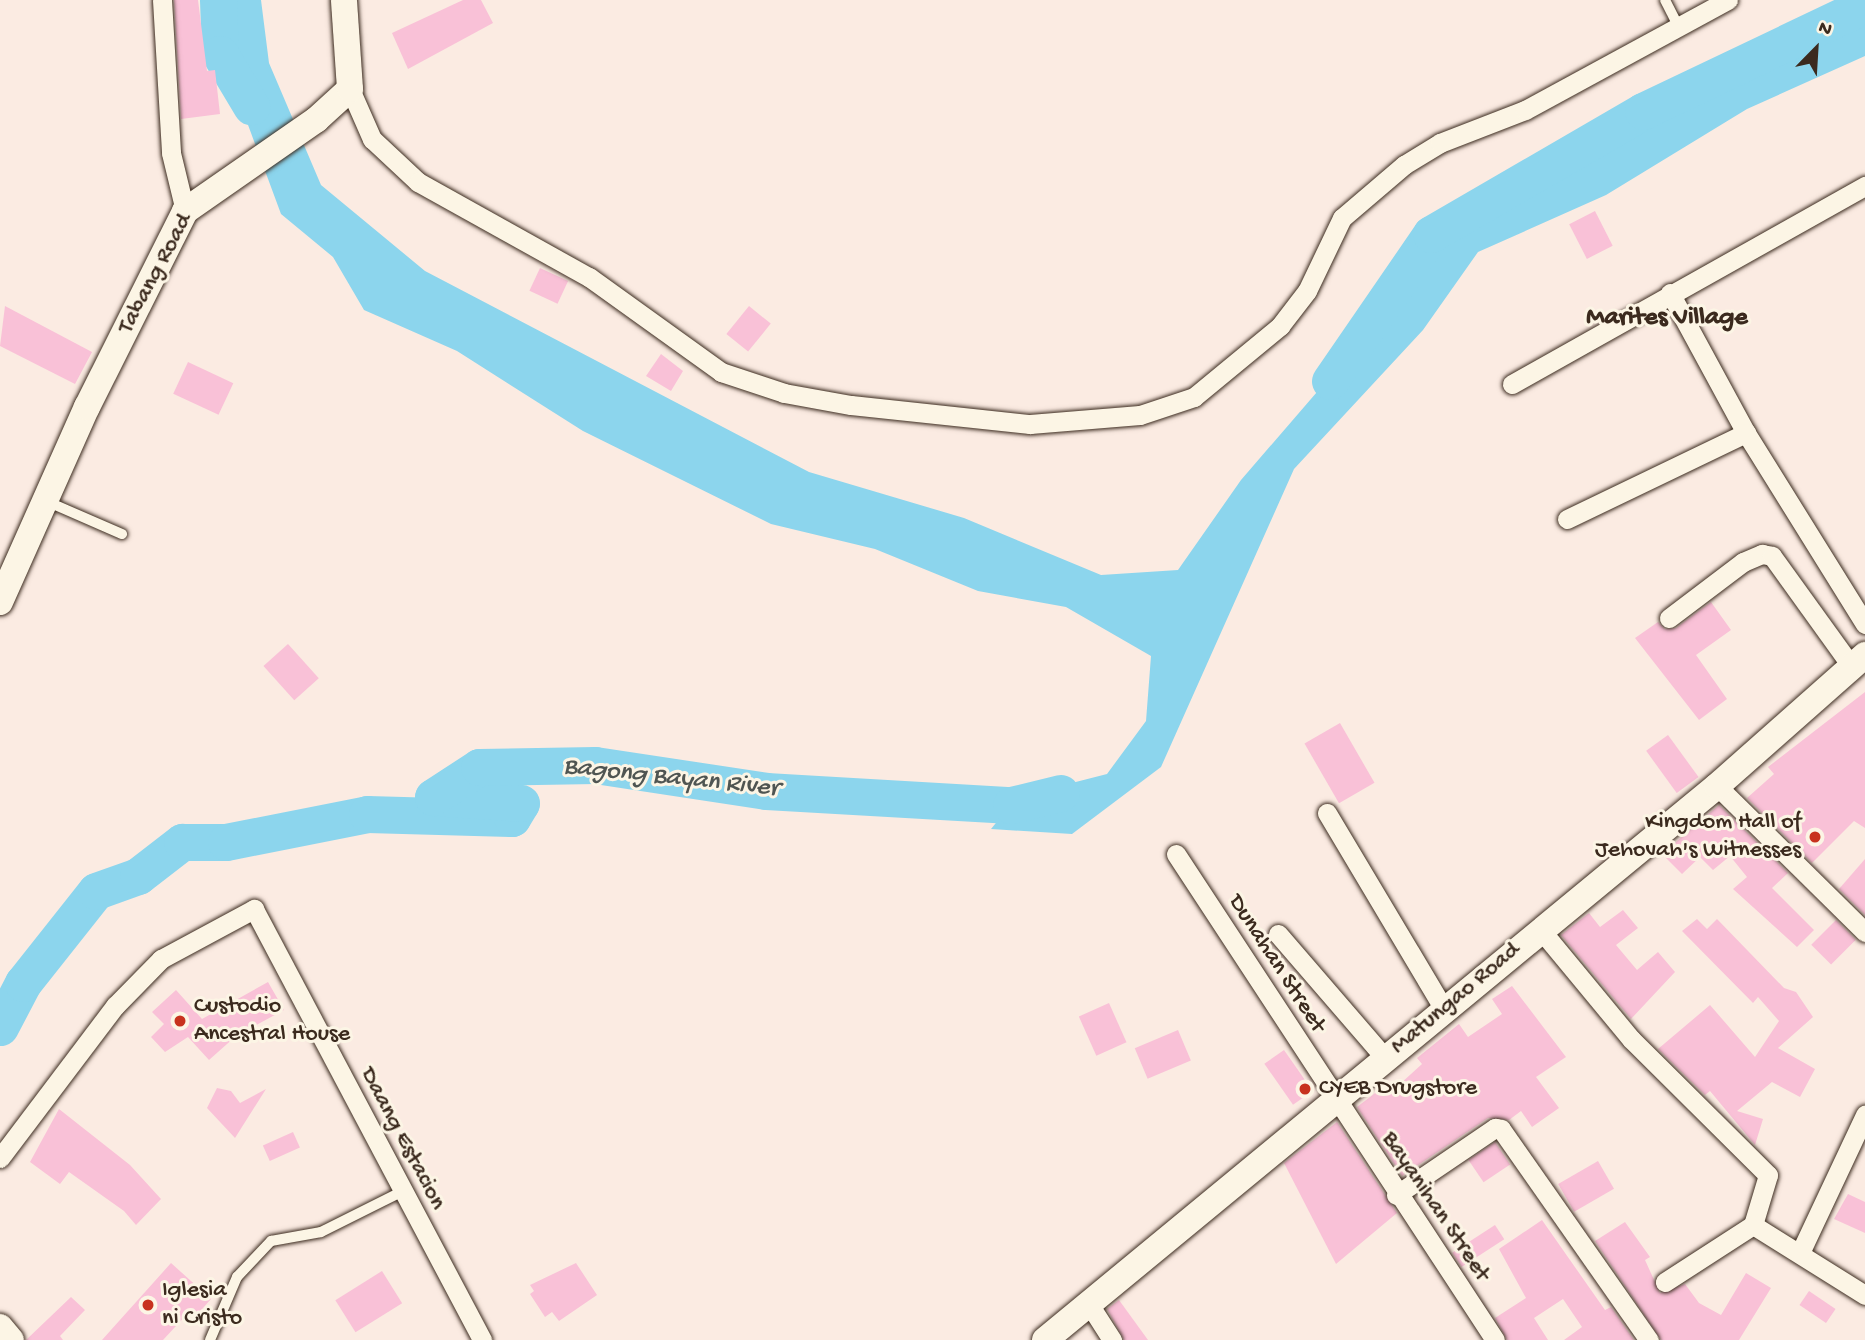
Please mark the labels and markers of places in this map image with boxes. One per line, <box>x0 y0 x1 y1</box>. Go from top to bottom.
place label: Kingdom Hall of Jehovah's Witnesses <box>1595 809 1801 865</box>
marker: Kingdom Hall of Jehovah's Witnesses <box>1807 829 1823 845</box>
place label: Custodio Ancestral House <box>194 993 350 1049</box>
marker: Custodio Ancestral House <box>172 1013 188 1029</box>
place label: CYEB Drugstore <box>1319 1075 1477 1103</box>
marker: CYEB Drugstore <box>1297 1081 1313 1097</box>
place label: Iglesia ni Cristo <box>162 1277 242 1333</box>
marker: Iglesia ni Cristo <box>140 1297 156 1313</box>

